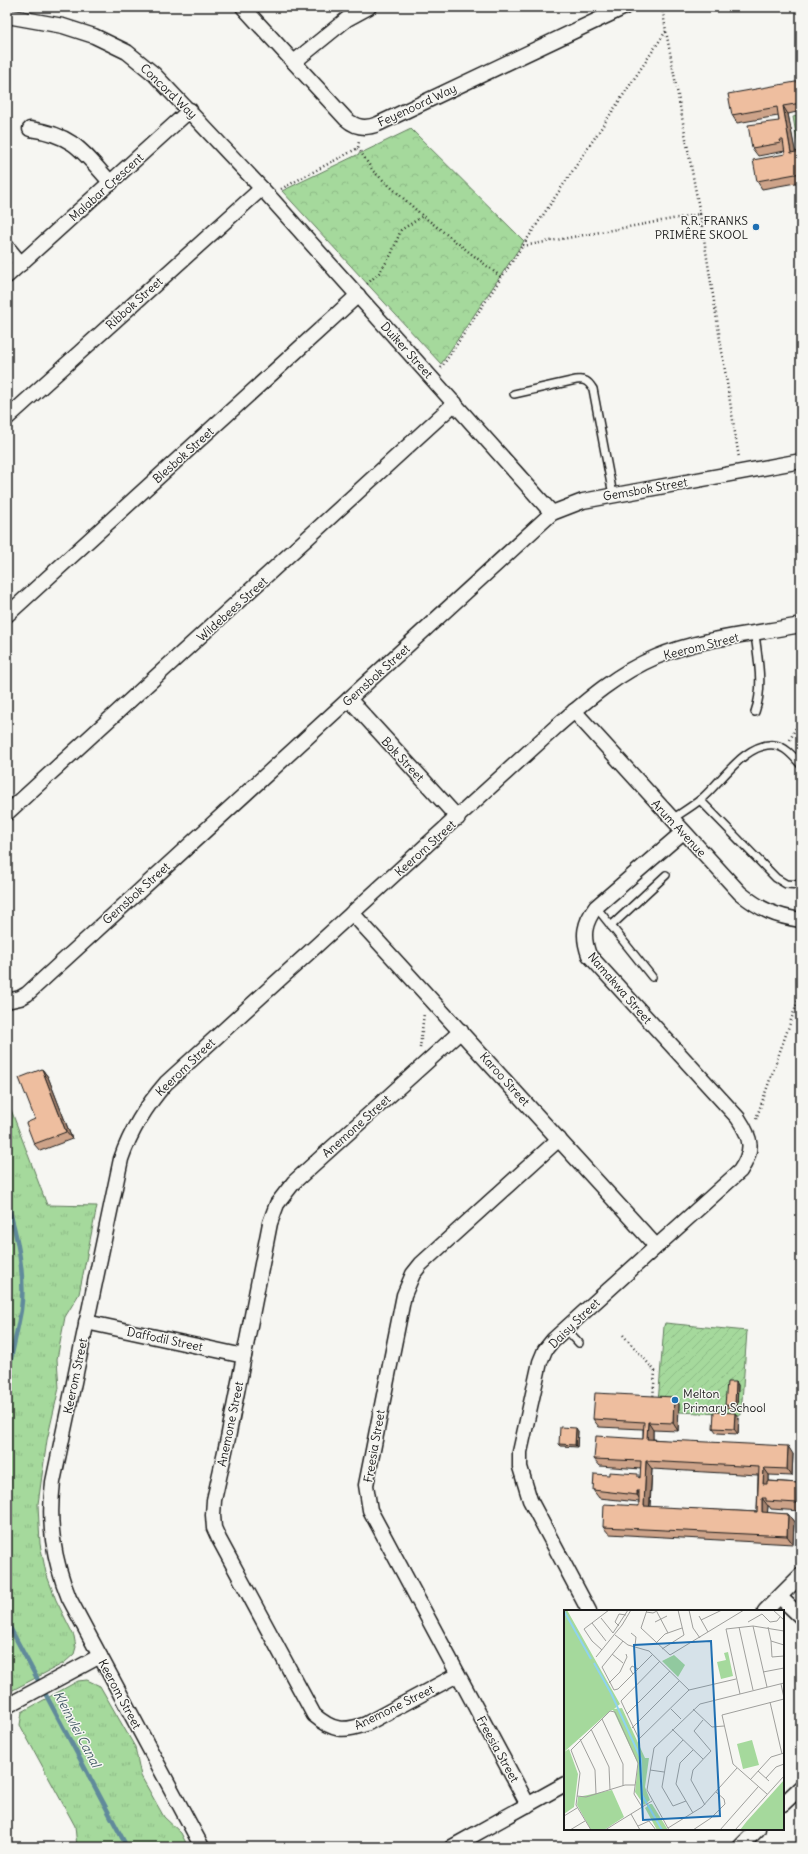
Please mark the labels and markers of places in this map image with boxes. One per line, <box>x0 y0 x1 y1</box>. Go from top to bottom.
place label: R.R. FRANKS PRIMÊRE SKOOL <box>655 213 748 242</box>
marker: R.R. FRANKS PRIMÊRE SKOOL <box>751 222 761 232</box>
place label: Melton Primary School <box>683 1386 766 1415</box>
marker: Melton Primary School <box>670 1395 680 1405</box>

